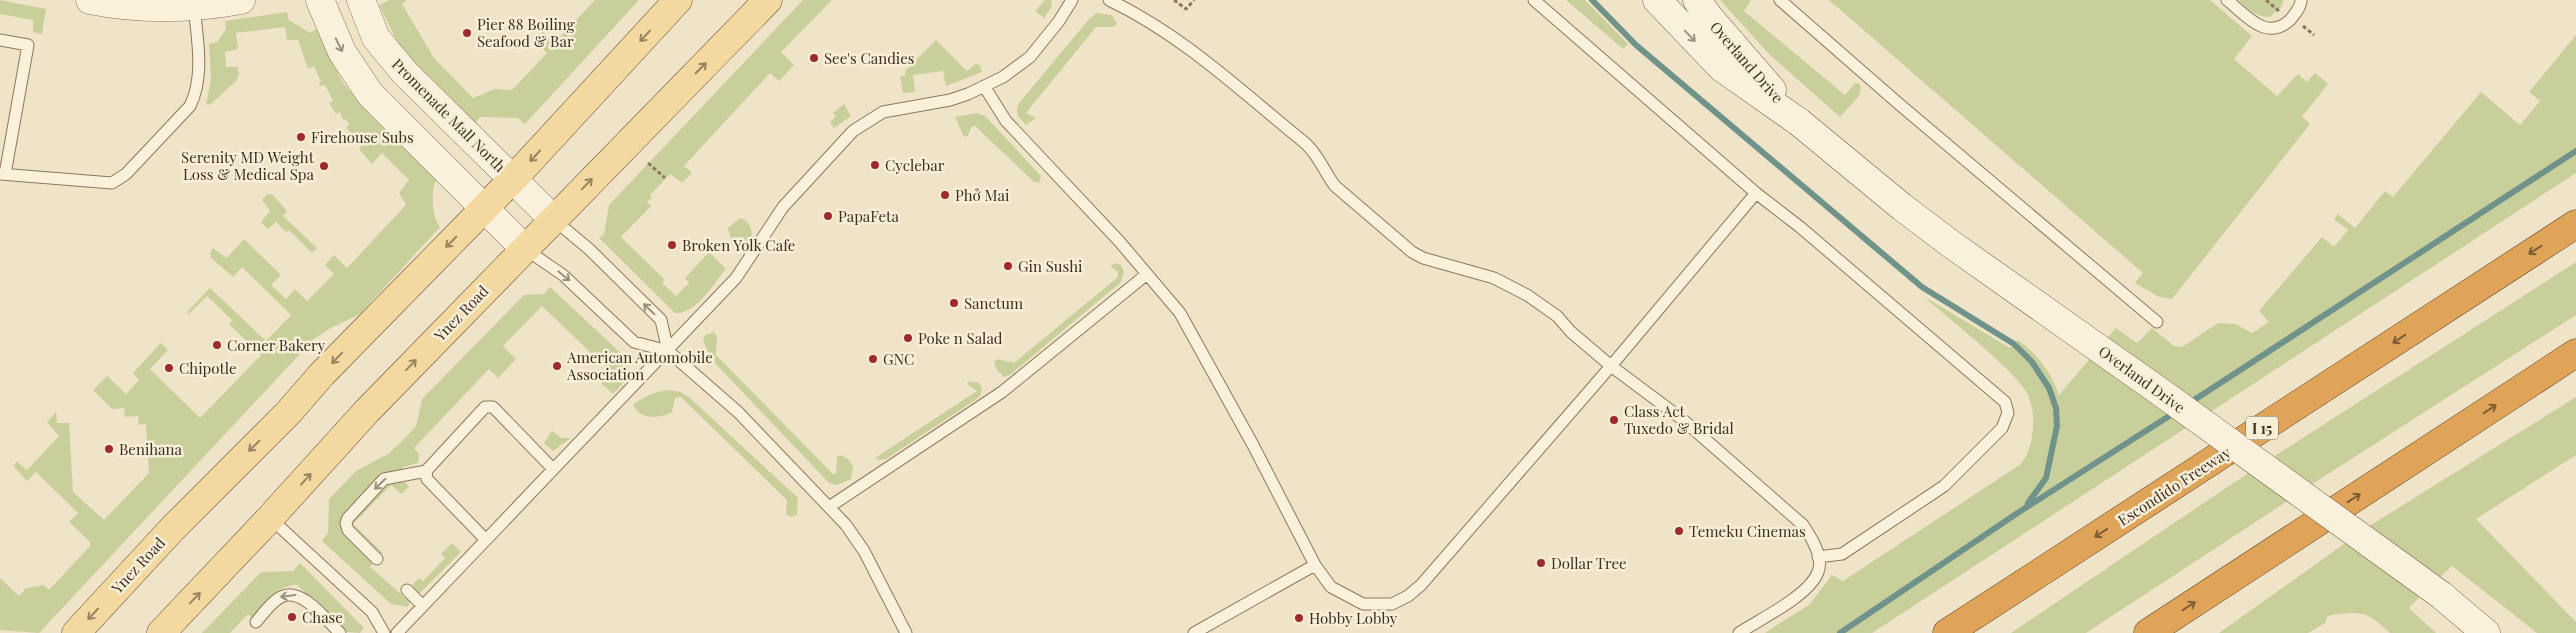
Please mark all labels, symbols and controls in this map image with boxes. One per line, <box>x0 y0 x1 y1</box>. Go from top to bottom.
place label: Pier 88 Boiling Seafood & Bar <box>477 14 575 51</box>
street label: Overland Drive <box>1706 17 1788 107</box>
marker: Pier 88 Boiling Seafood & Bar <box>461 27 473 39</box>
one-way arrow <box>639 29 651 42</box>
one-way arrow <box>1684 29 1696 41</box>
one-way arrow <box>335 37 344 52</box>
place label: See's Candies <box>824 48 915 68</box>
marker: See's Candies <box>808 52 820 64</box>
street label: Promenade Mall North <box>388 54 510 176</box>
one-way arrow <box>695 62 707 74</box>
place label: Firehouse Subs <box>311 127 414 147</box>
marker: Firehouse Subs <box>295 131 307 143</box>
place label: Serenity MD Weight Loss & Medical Spa <box>181 147 315 184</box>
one-way arrow <box>529 149 541 162</box>
place label: Cyclebar <box>885 155 945 175</box>
marker: Cyclebar <box>869 159 881 171</box>
marker: Serenity MD Weight Loss & Medical Spa <box>318 160 330 172</box>
one-way arrow <box>581 178 593 190</box>
place label: Phở Mai <box>955 185 1010 205</box>
marker: Phở Mai <box>939 189 951 201</box>
place label: PapaFeta <box>838 206 899 226</box>
marker: PapaFeta <box>822 210 834 222</box>
place label: Broken Yolk Cafe <box>682 235 795 255</box>
one-way arrow <box>445 236 457 249</box>
marker: Broken Yolk Cafe <box>666 239 678 251</box>
one-way arrow <box>2528 245 2542 256</box>
place label: Gin Sushi <box>1018 256 1083 276</box>
marker: Gin Sushi <box>1002 260 1014 272</box>
one-way arrow <box>557 270 570 281</box>
street label: Ynez Road <box>429 281 493 346</box>
place label: Sanctum <box>964 293 1024 313</box>
marker: Sanctum <box>948 297 960 309</box>
one-way arrow <box>643 302 655 315</box>
place label: Poke n Salad <box>918 328 1003 348</box>
marker: Poke n Salad <box>902 332 914 344</box>
one-way arrow <box>2392 334 2406 344</box>
place label: Corner Bakery <box>227 335 326 355</box>
marker: Corner Bakery <box>211 339 223 351</box>
street label: Overland Drive <box>2095 341 2189 417</box>
place label: American Automobile Association <box>566 347 713 384</box>
place label: GNC <box>883 349 914 369</box>
one-way arrow <box>331 352 343 365</box>
marker: GNC <box>867 353 879 365</box>
place label: Chipotle <box>179 358 237 378</box>
one-way arrow <box>405 358 417 371</box>
marker: American Automobile Association <box>551 360 563 372</box>
marker: Chipotle <box>163 362 175 374</box>
place label: Class Act Tuxedo & Bridal <box>1624 401 1734 438</box>
one-way arrow <box>2483 404 2497 414</box>
marker: Class Act Tuxedo & Bridal <box>1608 414 1620 426</box>
road number: I 15 <box>2246 416 2278 439</box>
place label: Benihana <box>119 439 183 459</box>
one-way arrow <box>248 440 260 452</box>
street label: Escondido Freeway <box>2114 442 2235 530</box>
marker: Benihana <box>103 443 115 455</box>
one-way arrow <box>300 473 311 486</box>
one-way arrow <box>374 478 387 490</box>
one-way arrow <box>2347 493 2361 503</box>
place label: Temeku Cinemas <box>1689 521 1806 541</box>
marker: Temeku Cinemas <box>1673 525 1685 537</box>
one-way arrow <box>2095 528 2109 538</box>
street label: Ynez Road <box>106 532 169 598</box>
place label: Dollar Tree <box>1551 553 1627 573</box>
marker: Dollar Tree <box>1535 557 1547 569</box>
one-way arrow <box>189 591 201 604</box>
one-way arrow <box>281 591 297 601</box>
one-way arrow <box>2182 601 2196 611</box>
place label: Chase <box>302 607 343 627</box>
one-way arrow <box>87 608 99 620</box>
place label: Hobby Lobby <box>1309 608 1398 628</box>
marker: Chase <box>286 611 298 623</box>
marker: Hobby Lobby <box>1293 612 1305 624</box>

